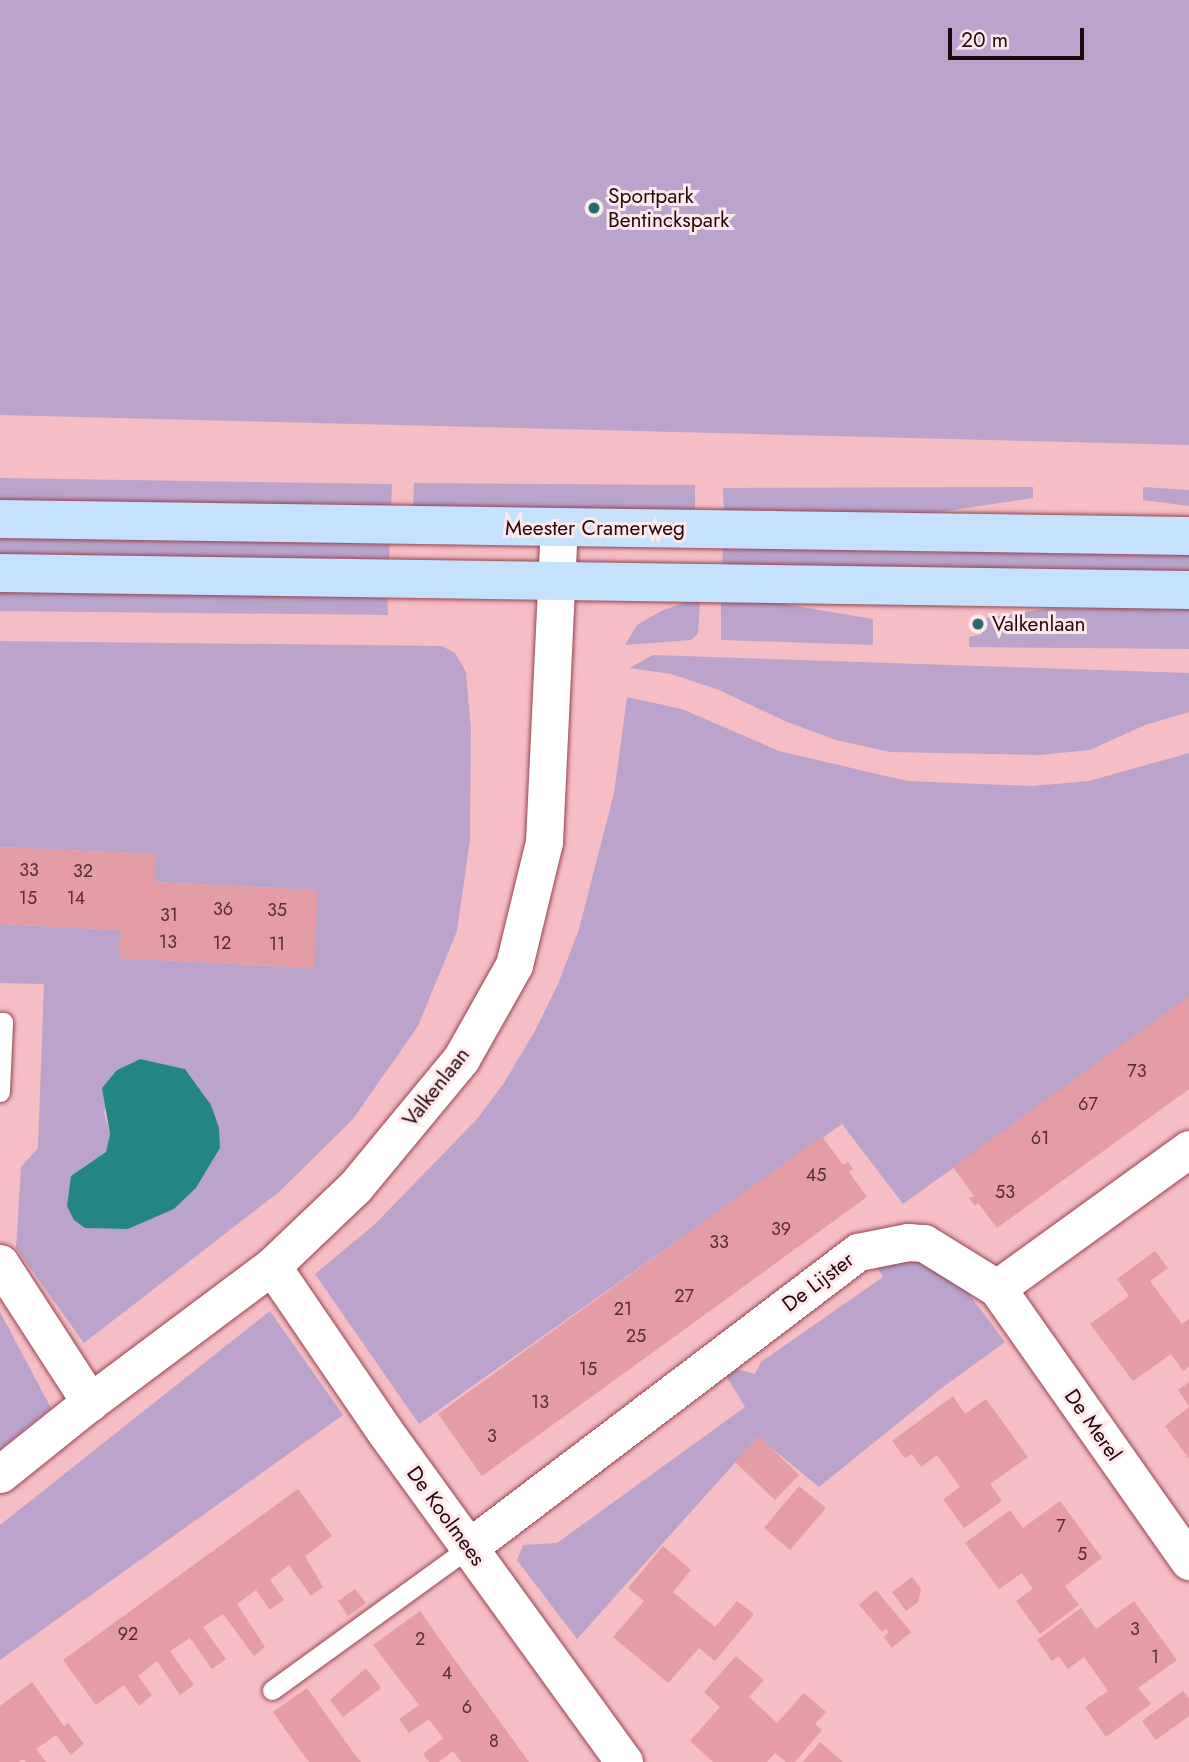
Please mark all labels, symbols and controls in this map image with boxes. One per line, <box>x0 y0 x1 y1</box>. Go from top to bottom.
scale bar <box>951 14 1088 58</box>
text: 20 m <box>961 25 1008 55</box>
place label: Sportpark Bentinckspark <box>608 183 729 233</box>
marker: Sportpark Bentinckspark <box>586 200 602 216</box>
street label: Meester Cramerweg <box>505 515 685 541</box>
place label: Valkenlaan <box>992 611 1086 637</box>
marker: Valkenlaan <box>970 616 986 632</box>
house number: 33 <box>19 859 39 881</box>
house number: 32 <box>73 860 93 882</box>
house number: 15 <box>19 887 37 909</box>
house number: 14 <box>67 887 85 909</box>
house number: 36 <box>213 898 233 920</box>
house number: 35 <box>267 899 287 921</box>
house number: 31 <box>160 904 178 926</box>
house number: 13 <box>159 931 177 953</box>
house number: 12 <box>213 932 231 954</box>
house number: 11 <box>269 933 285 955</box>
street label: Valkenlaan <box>397 1042 475 1132</box>
house number: 73 <box>1127 1060 1147 1082</box>
house number: 67 <box>1078 1093 1098 1115</box>
house number: 61 <box>1031 1127 1049 1149</box>
house number: 45 <box>806 1164 826 1186</box>
house number: 53 <box>995 1181 1015 1203</box>
house number: 39 <box>771 1218 791 1240</box>
house number: 33 <box>709 1231 729 1253</box>
street label: De Lijster <box>777 1247 859 1317</box>
house number: 27 <box>674 1285 694 1307</box>
house number: 21 <box>614 1298 632 1320</box>
house number: 25 <box>626 1325 646 1347</box>
house number: 15 <box>579 1358 597 1380</box>
street label: De Merel <box>1059 1384 1127 1466</box>
house number: 13 <box>531 1391 549 1413</box>
house number: 3 <box>487 1425 497 1447</box>
street label: De Koolmees <box>401 1461 491 1571</box>
house number: 7 <box>1056 1515 1066 1537</box>
house number: 5 <box>1077 1543 1087 1565</box>
house number: 3 <box>1130 1618 1140 1640</box>
house number: 92 <box>118 1623 138 1645</box>
house number: 2 <box>415 1628 425 1650</box>
house number: 1 <box>1151 1646 1159 1668</box>
house number: 4 <box>442 1662 452 1684</box>
house number: 6 <box>462 1696 472 1718</box>
house number: 8 <box>489 1730 499 1752</box>

